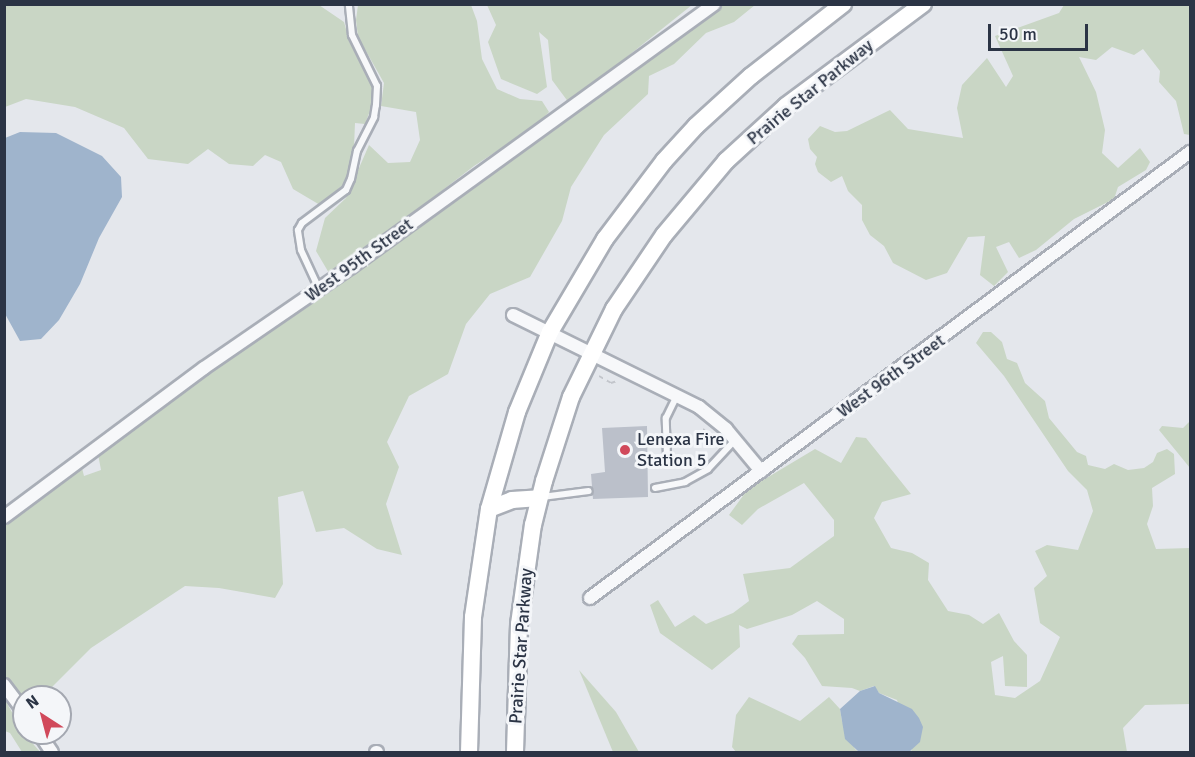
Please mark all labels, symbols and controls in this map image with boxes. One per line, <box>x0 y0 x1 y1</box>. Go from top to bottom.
scale bar <box>991 12 1092 50</box>
text: 50 m <box>999 23 1037 45</box>
street label: Prairie Star Parkway <box>743 35 877 149</box>
street label: West 95th Street <box>301 214 417 306</box>
street label: West 96th Street <box>833 330 949 422</box>
place label: Lenexa Fire Station 5 <box>637 429 725 472</box>
marker: Lenexa Fire Station 5 <box>618 443 632 457</box>
street label: Prairie Star Parkway <box>505 567 537 725</box>
north arrow <box>12 685 72 745</box>
text: N <box>22 691 43 713</box>

